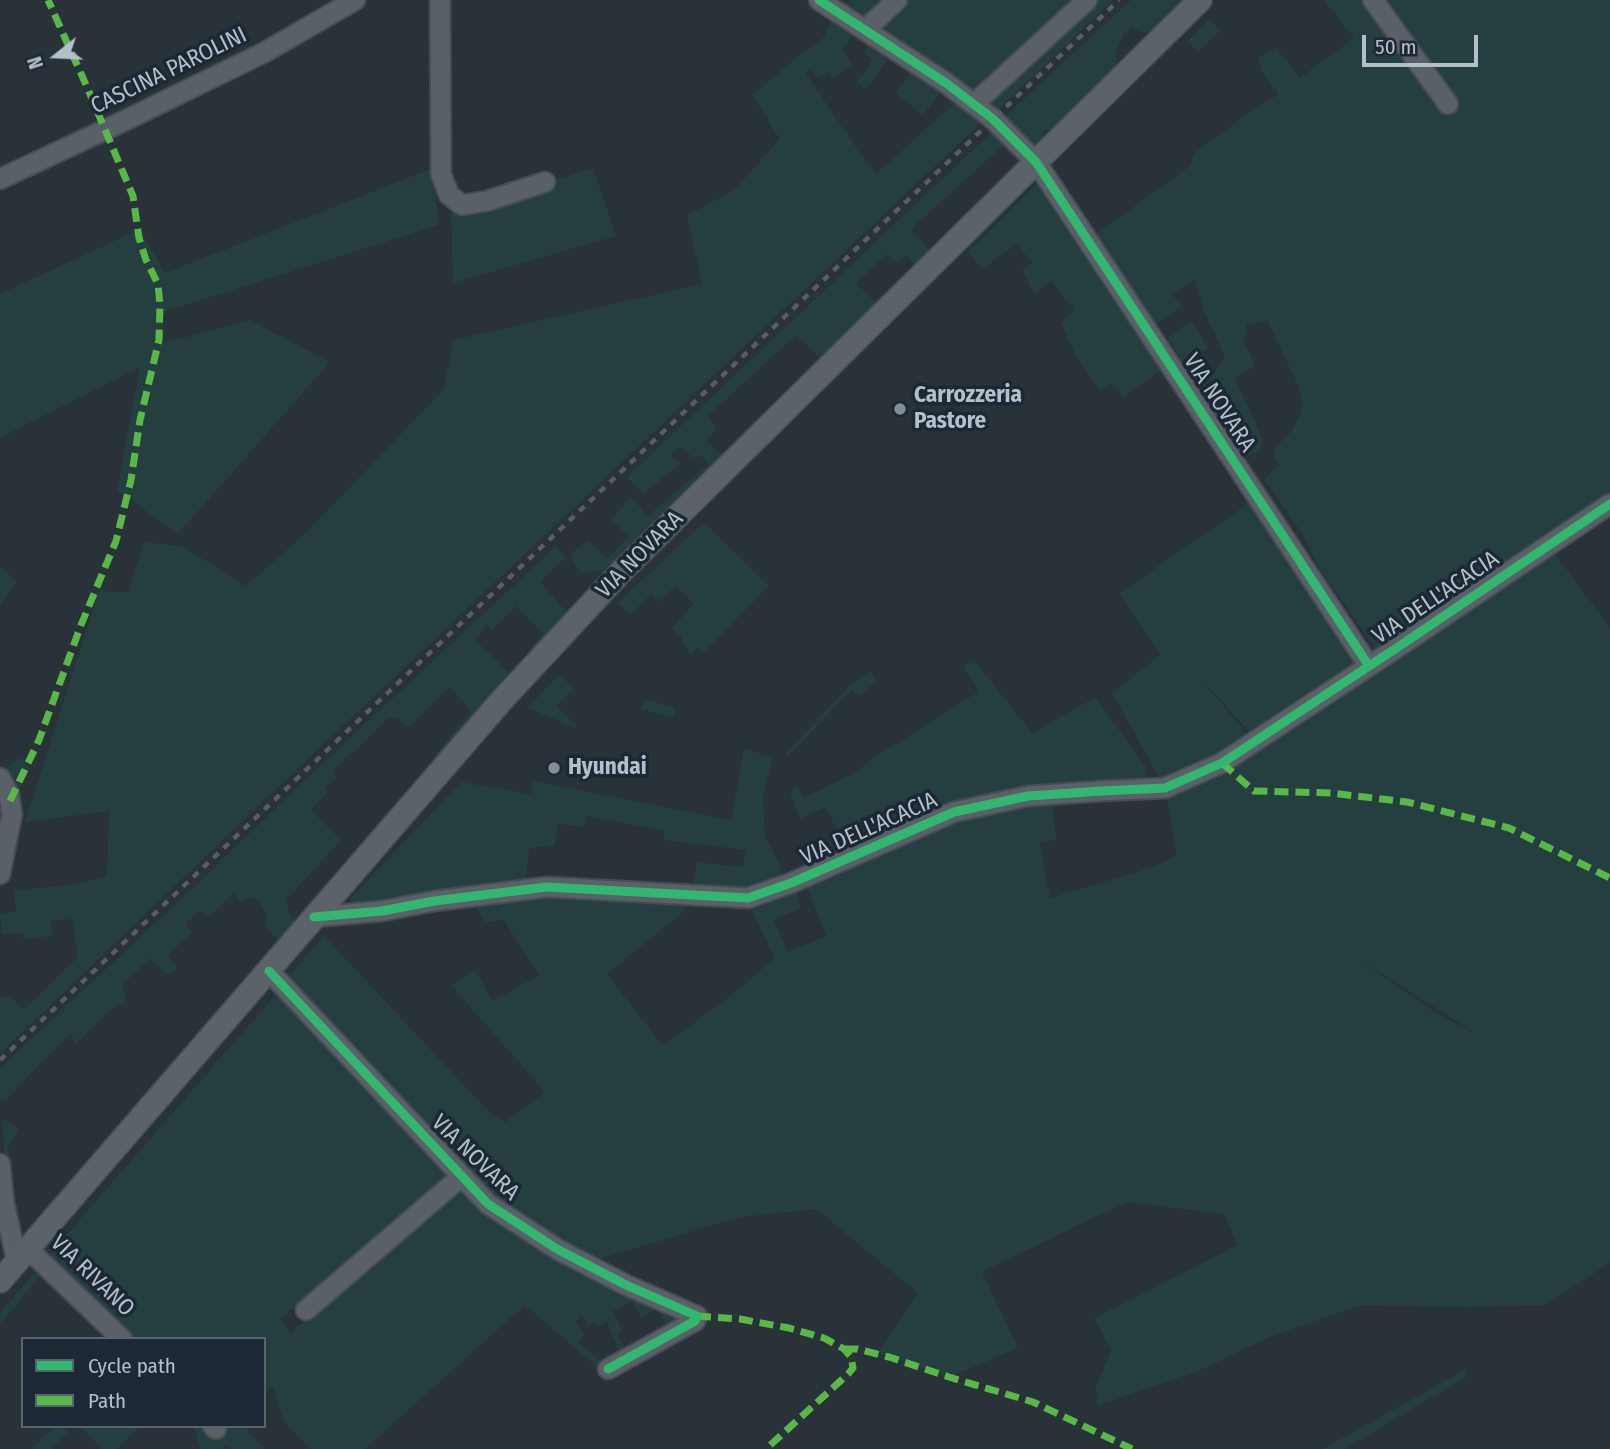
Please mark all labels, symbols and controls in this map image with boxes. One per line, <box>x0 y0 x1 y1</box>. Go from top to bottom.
north arrow <box>21 21 91 91</box>
street label: CASCINA PAROLINI <box>87 21 251 121</box>
scale bar <box>1365 21 1480 65</box>
text: 50 m <box>1375 34 1417 60</box>
text: N <box>23 54 48 72</box>
street label: VIA NOVARA <box>1177 349 1261 457</box>
place label: Carrozzeria Pastore <box>914 382 1022 436</box>
marker: Carrozzeria Pastore <box>892 401 908 417</box>
street label: VIA NOVARA <box>591 506 689 604</box>
street label: VIA DELL'ACACIA <box>1367 546 1505 650</box>
place label: Hyundai <box>568 754 647 782</box>
marker: Hyundai <box>546 760 562 776</box>
street label: VIA DELL'ACACIA <box>796 787 942 871</box>
street label: VIA NOVARA <box>425 1109 525 1207</box>
street label: VIA RIVANO <box>44 1229 140 1323</box>
legend <box>21 1337 266 1428</box>
text: Cycle path <box>88 1353 176 1379</box>
text: Path <box>88 1388 126 1414</box>

